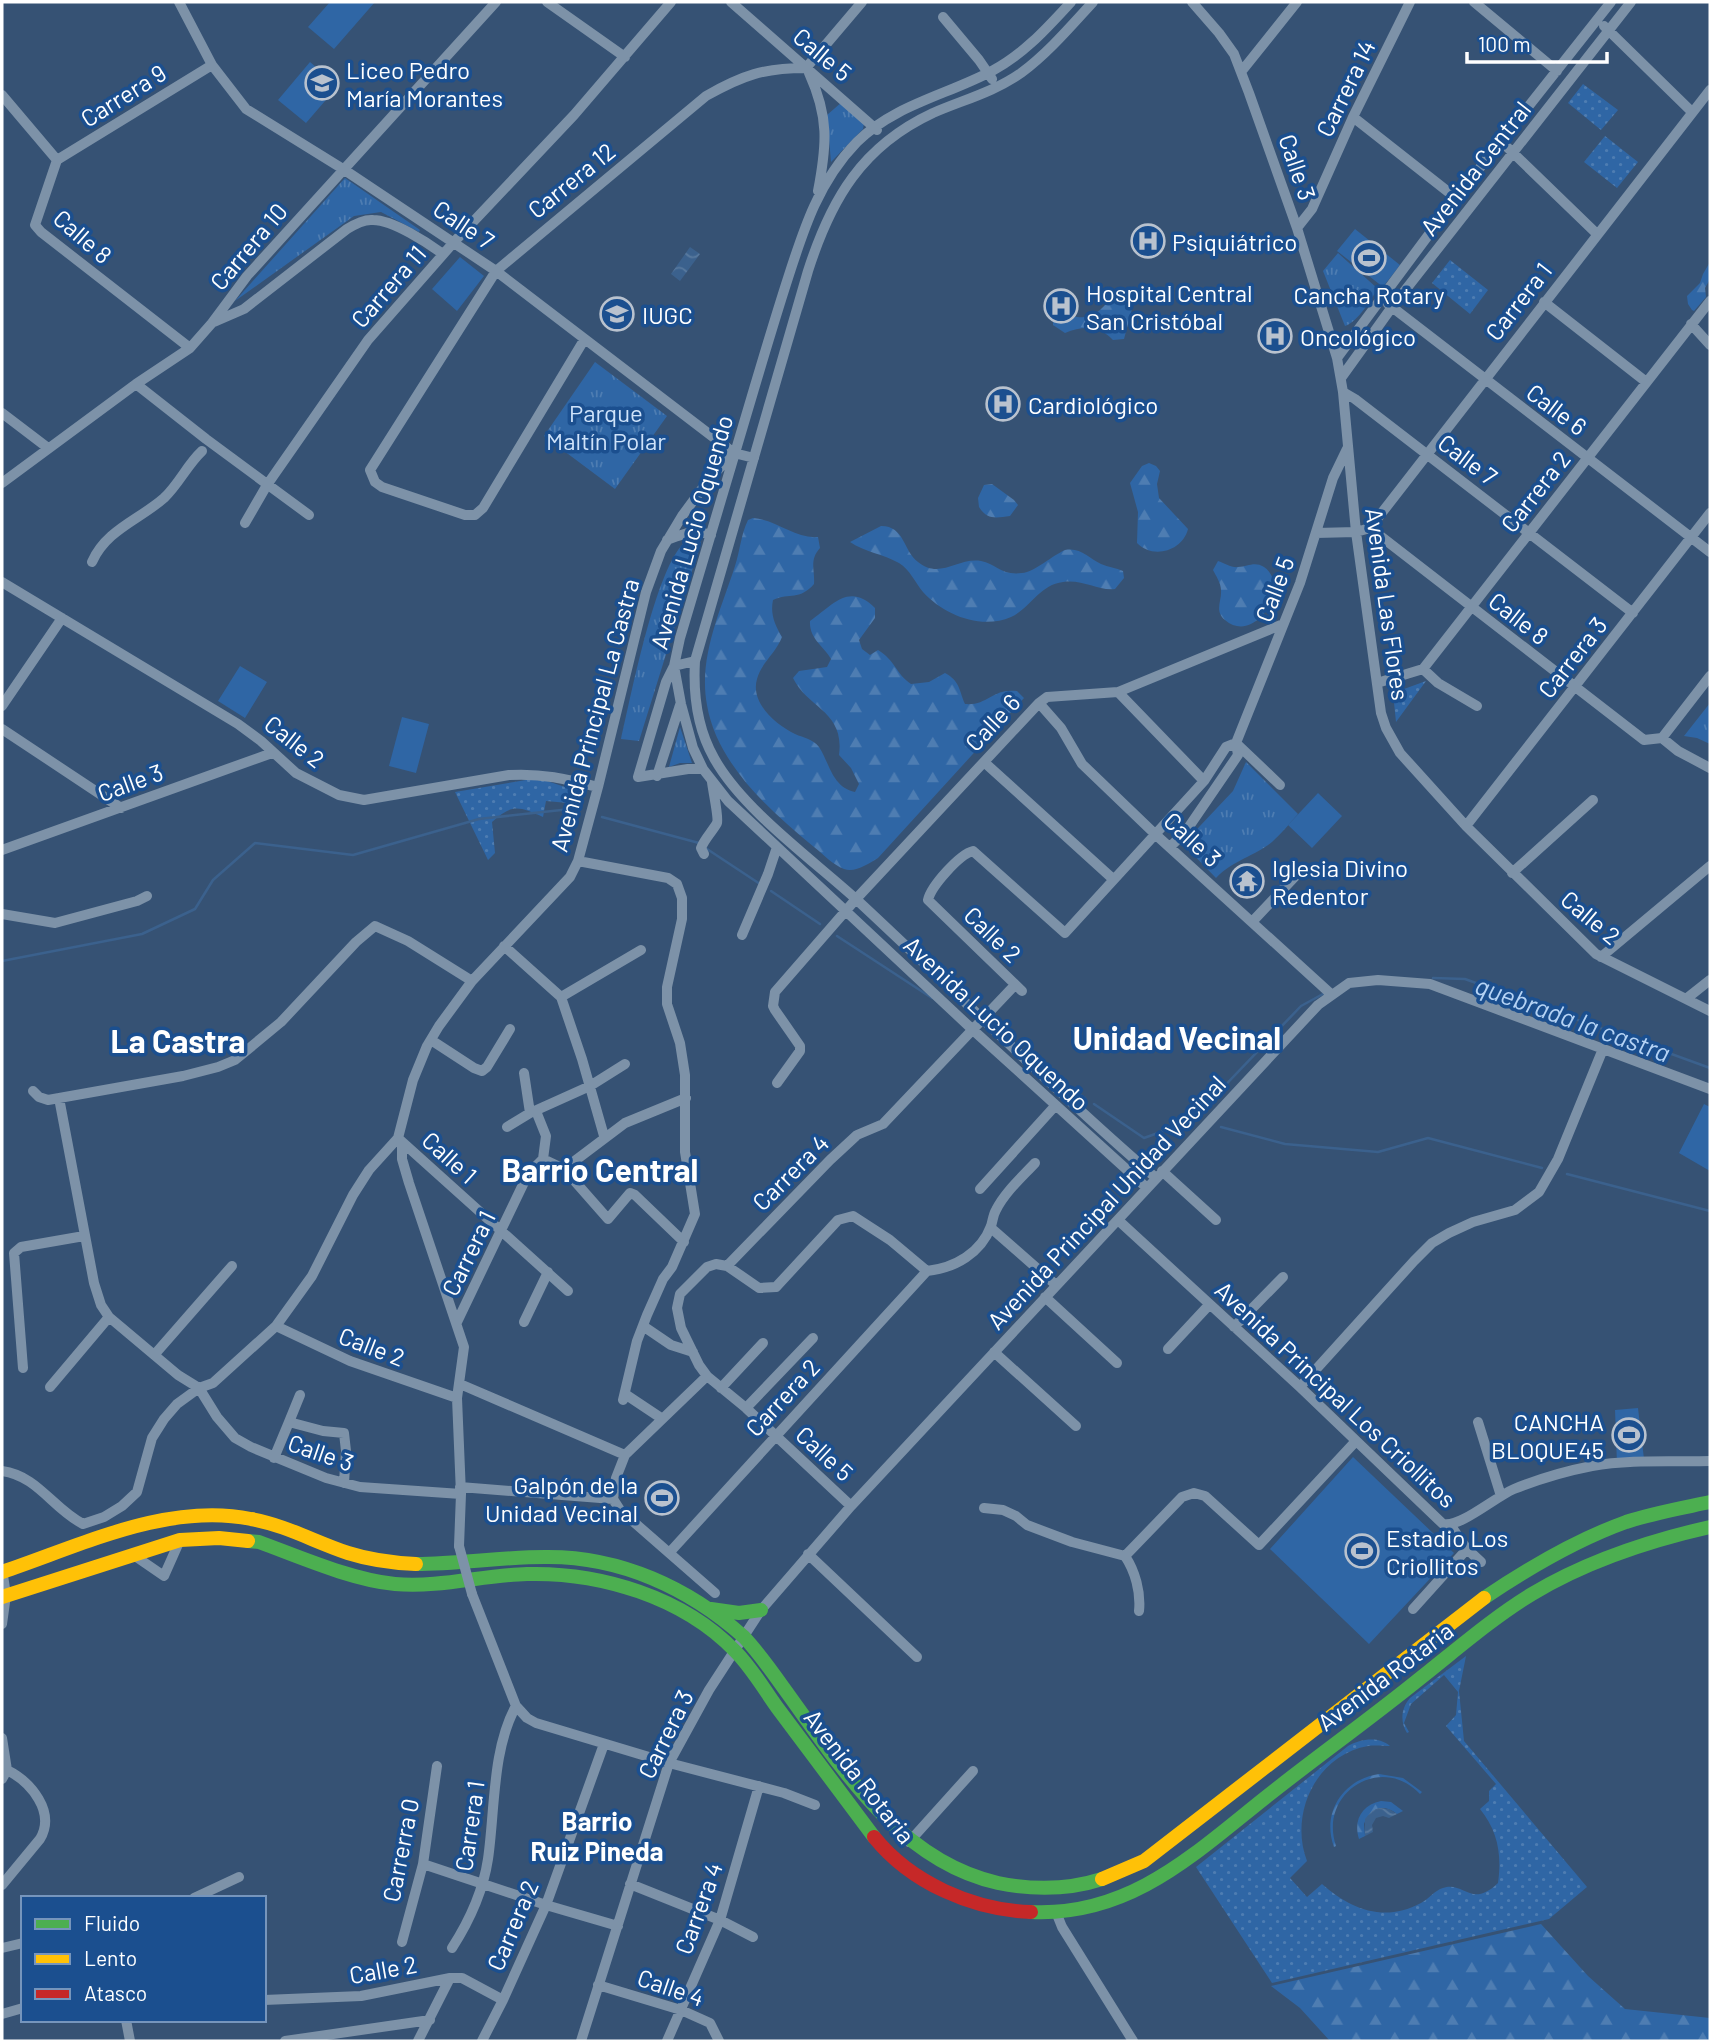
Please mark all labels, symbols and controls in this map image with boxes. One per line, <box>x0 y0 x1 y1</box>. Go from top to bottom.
street label: Calle 5 <box>788 21 858 87</box>
scale bar <box>1467 21 1607 65</box>
text: 100 m <box>1478 31 1531 56</box>
street label: Carrera 14 <box>1309 35 1381 141</box>
place label: Liceo Pedro María Morantes <box>346 55 503 112</box>
street label: Carrera 9 <box>75 58 171 132</box>
school or university icon: Liceo Pedro María Morantes <box>303 64 341 102</box>
street label: Avenida Central <box>1414 95 1536 241</box>
street label: Calle 3 <box>1273 130 1323 204</box>
street label: Carrera 12 <box>522 136 620 224</box>
street label: Calle 7 <box>428 193 500 255</box>
street label: Carrera 10 <box>203 197 293 295</box>
street label: Calle 8 <box>48 203 118 269</box>
hospital icon: Psiquiátrico <box>1129 222 1167 260</box>
place label: Psiquiátrico <box>1172 227 1297 256</box>
street label: Carrera 11 <box>344 239 432 333</box>
sports icon: Cancha Rotary <box>1350 239 1388 277</box>
street label: Carrera 1 <box>1479 256 1557 346</box>
place label: Hospital Central San Cristóbal <box>1086 278 1253 335</box>
place label: Cancha Rotary <box>1294 280 1444 309</box>
hospital icon: Hospital Central San Cristóbal <box>1042 287 1080 325</box>
school or university icon: IUGC <box>598 295 636 333</box>
place label: IUGC <box>642 300 693 329</box>
hospital icon: Oncológico <box>1256 317 1294 355</box>
place label: Oncológico <box>1300 322 1416 351</box>
street label: Calle 6 <box>1521 377 1593 441</box>
hospital icon: Cardiológico <box>984 385 1022 423</box>
place label: Cardiológico <box>1028 390 1158 419</box>
park label: Parque Maltín Polar <box>546 398 666 455</box>
street label: Avenida Lucio Oquendo <box>644 411 738 653</box>
street label: Calle 7 <box>1433 427 1503 491</box>
street label: Carrera 2 <box>1494 444 1576 538</box>
street label: Avenida Las Flores <box>1360 506 1416 702</box>
street label: Calle 5 <box>1248 552 1300 626</box>
street label: Avenida Principal La Castra <box>544 575 644 855</box>
street label: Calle 8 <box>1483 586 1555 650</box>
street label: Carrera 3 <box>1531 611 1613 703</box>
street label: Calle 6 <box>958 687 1026 757</box>
street label: Calle 2 <box>259 709 331 773</box>
street label: Calle 3 <box>93 757 167 807</box>
street label: Calle 3 <box>1158 805 1228 873</box>
place label: Iglesia Divino Redentor <box>1272 853 1408 910</box>
temple icon: Iglesia Divino Redentor <box>1228 862 1266 900</box>
street label: Calle 2 <box>1556 884 1626 950</box>
street label: Calle 2 <box>958 900 1028 968</box>
street label: Avenida Lucio Oquendo <box>898 930 1096 1116</box>
water label: quebrada la castra <box>1471 968 1675 1068</box>
district label: Unidad Vecinal <box>1073 1018 1281 1056</box>
district label: La Castra <box>110 1021 246 1059</box>
street label: Avenida Principal Unidad Vecinal <box>981 1069 1231 1335</box>
street label: Calle 1 <box>417 1125 483 1189</box>
street label: Carrera 4 <box>746 1128 834 1216</box>
district label: Barrio Central <box>502 1150 698 1188</box>
street label: Carrera 1 <box>435 1206 501 1300</box>
street label: Avenida Principal Los Criollitos <box>1210 1275 1462 1513</box>
street label: Calle 2 <box>335 1320 409 1372</box>
street label: Carrera 2 <box>739 1352 825 1442</box>
place label: CANCHA BLOQUE45 <box>1491 1407 1604 1464</box>
sports icon: CANCHA BLOQUE45 <box>1610 1416 1648 1454</box>
street label: Calle 5 <box>790 1419 860 1487</box>
street label: Calle 3 <box>284 1427 358 1477</box>
place label: Galpón de la Unidad Vecinal <box>485 1470 638 1527</box>
sports icon: Galpón de la Unidad Vecinal <box>643 1479 681 1517</box>
place label: Estadio Los Criollitos <box>1386 1523 1508 1580</box>
sports icon: Estadio Los Criollitos <box>1343 1532 1381 1570</box>
street label: Avenida Rotaria <box>1311 1615 1459 1737</box>
street label: Carrera 3 <box>631 1685 699 1783</box>
street label: Avenida Rotaria <box>799 1703 921 1849</box>
street label: Carrera 1 <box>448 1779 490 1873</box>
street label: Carrerra 0 <box>376 1796 424 1904</box>
district label: Barrio Ruiz Pineda <box>531 1805 663 1866</box>
street label: Carrera 4 <box>668 1858 728 1958</box>
street label: Carrera 2 <box>480 1875 544 1975</box>
legend <box>21 1896 266 2022</box>
text: Fluido <box>84 1910 140 1935</box>
text: Lento <box>84 1945 137 1970</box>
street label: Calle 2 <box>347 1949 419 1989</box>
street label: Calle 4 <box>634 1962 708 2012</box>
text: Atasco <box>84 1980 147 2005</box>

